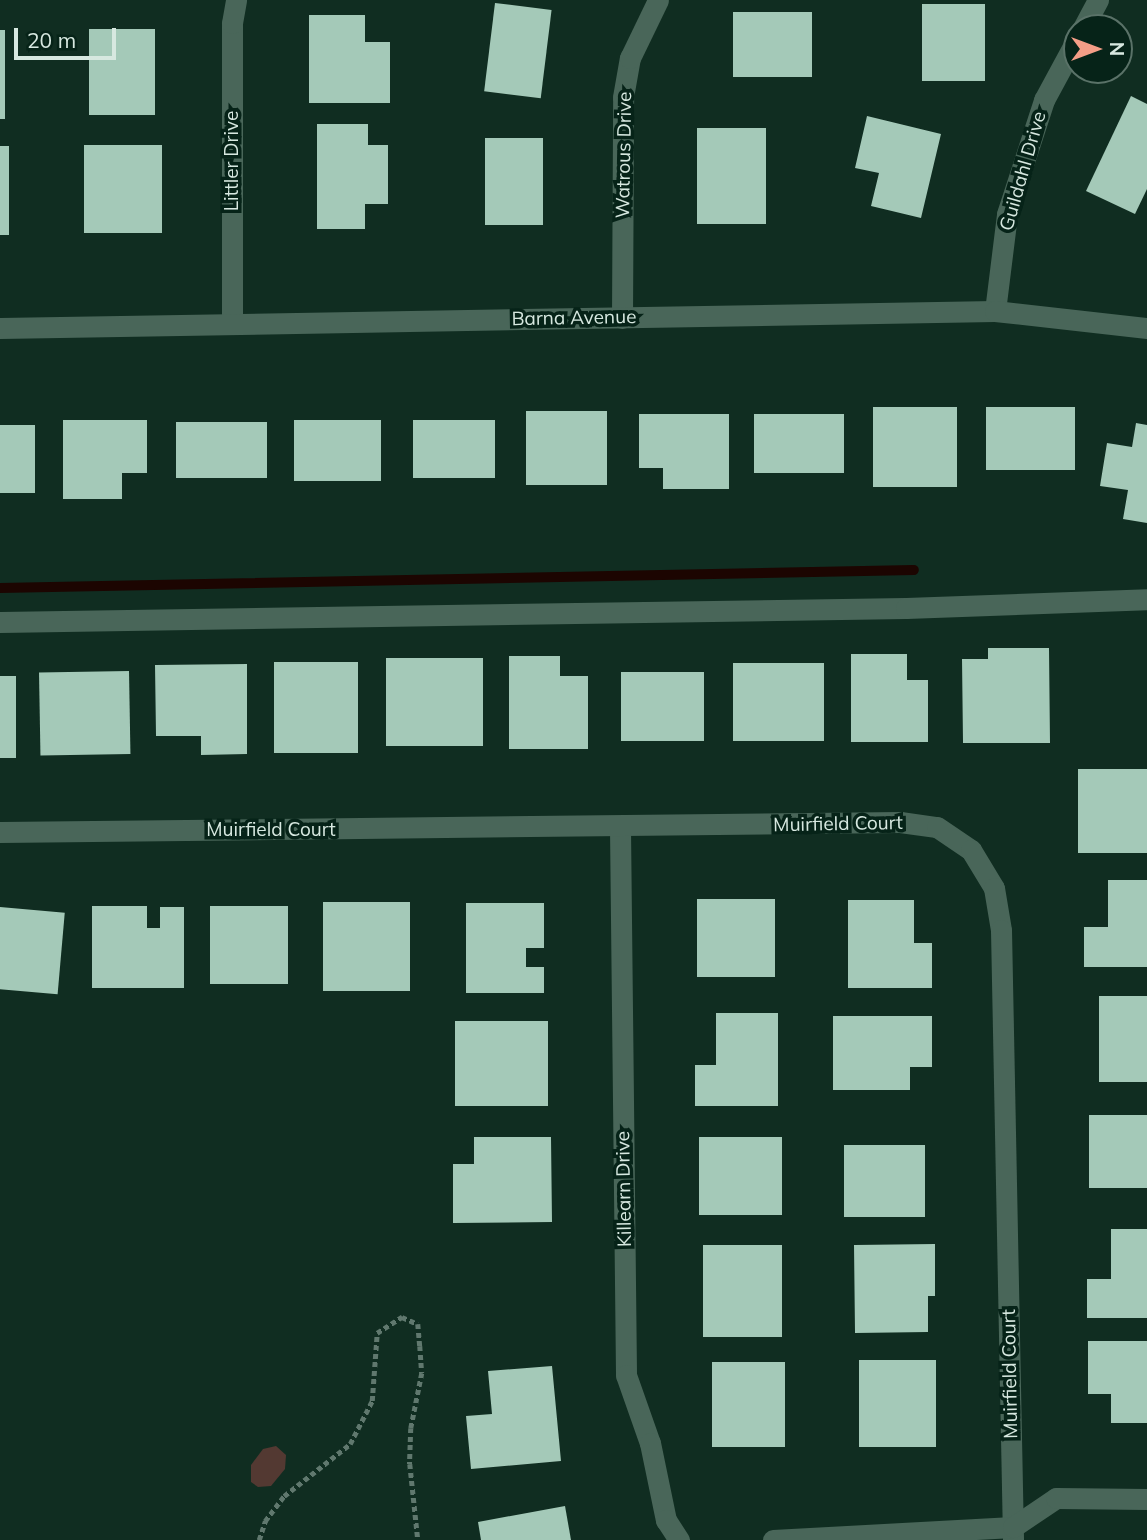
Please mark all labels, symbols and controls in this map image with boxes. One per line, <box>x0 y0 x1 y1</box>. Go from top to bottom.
scale bar <box>18 14 119 58</box>
north arrow <box>1063 14 1133 84</box>
text: 20 m <box>27 27 76 53</box>
text: N <box>1105 42 1129 56</box>
street label: Watrous Drive <box>611 91 637 219</box>
street label: Guildahl Drive <box>995 109 1051 233</box>
street label: Littler Drive <box>221 111 243 211</box>
street label: Barna Avenue <box>511 306 637 330</box>
street label: Muirfield Court <box>773 811 903 837</box>
street label: Muirfield Court <box>206 819 336 841</box>
street label: Killearn Drive <box>612 1131 636 1247</box>
street label: Muirfield Court <box>997 1309 1023 1439</box>

